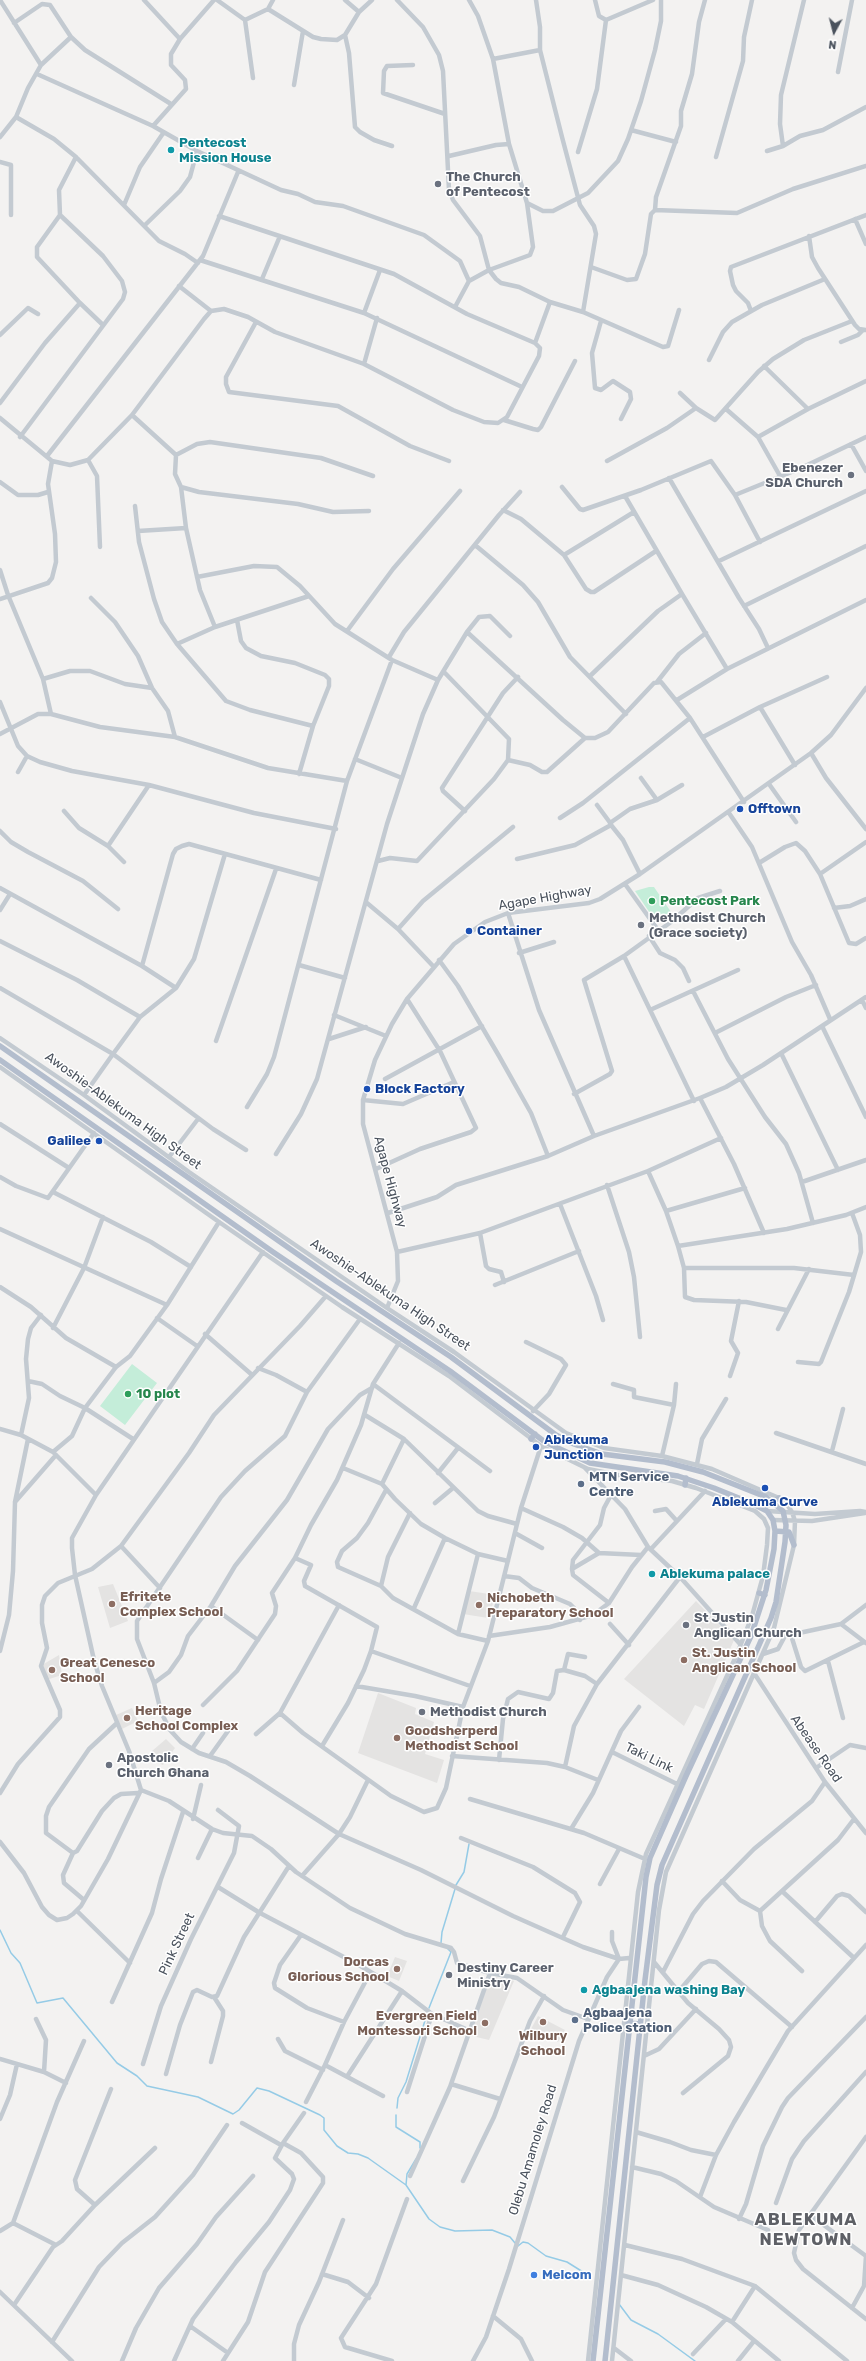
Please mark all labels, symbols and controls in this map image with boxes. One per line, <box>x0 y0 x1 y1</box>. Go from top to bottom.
north arrow <box>814 12 854 52</box>
text: N <box>828 37 837 51</box>
place label: Pentecost Mission House <box>179 135 272 166</box>
marker: Pentecost Mission House <box>166 145 176 155</box>
place label: The Church of Pentecost <box>446 169 530 200</box>
marker: The Church of Pentecost <box>433 179 443 189</box>
place label: Ebenezer SDA Church <box>765 460 843 491</box>
marker: Ebenezer SDA Church <box>846 470 856 480</box>
place label: Offtown <box>748 801 801 817</box>
marker: Offtown <box>735 804 745 814</box>
street label: Agape Highway <box>497 882 593 914</box>
place label: Pentecost Park <box>660 893 760 909</box>
marker: Pentecost Park <box>647 896 657 906</box>
place label: Methodist Church (Grace society) <box>649 910 766 941</box>
marker: Methodist Church (Grace society) <box>636 920 646 930</box>
place label: Container <box>477 923 542 939</box>
marker: Container <box>464 926 474 936</box>
street label: Awoshie-Ablekuma High Street <box>42 1049 204 1173</box>
place label: Block Factory <box>375 1081 465 1097</box>
marker: Block Factory <box>362 1084 372 1094</box>
place label: Galilee <box>47 1133 91 1149</box>
street label: Agape Highway <box>370 1134 410 1230</box>
marker: Galilee <box>94 1136 104 1146</box>
street label: Awoshie-Ablekuma High Street <box>307 1236 473 1354</box>
place label: 10 plot <box>136 1386 180 1402</box>
marker: 10 plot <box>123 1389 133 1399</box>
place label: Ablekuma Junction <box>544 1432 608 1463</box>
marker: Ablekuma Junction <box>531 1442 541 1452</box>
place label: MTN Service Centre <box>589 1469 669 1500</box>
marker: MTN Service Centre <box>576 1479 586 1489</box>
marker: Ablekuma Curve <box>760 1483 770 1493</box>
place label: Ablekuma Curve <box>712 1494 818 1510</box>
place label: Ablekuma palace <box>660 1566 770 1582</box>
marker: Ablekuma palace <box>647 1569 657 1579</box>
place label: Efritete Complex School <box>120 1589 223 1620</box>
place label: Nichobeth Preparatory School <box>487 1590 613 1621</box>
marker: Efritete Complex School <box>107 1599 117 1609</box>
marker: Nichobeth Preparatory School <box>474 1600 484 1610</box>
place label: St Justin Anglican Church <box>694 1610 802 1641</box>
marker: St Justin Anglican Church <box>681 1620 691 1630</box>
place label: St. Justin Anglican School <box>692 1645 796 1676</box>
place label: Great Cenesco School <box>60 1655 155 1686</box>
marker: St. Justin Anglican School <box>679 1655 689 1665</box>
marker: Great Cenesco School <box>47 1665 57 1675</box>
place label: Heritage School Complex <box>135 1703 238 1734</box>
place label: Methodist Church <box>430 1704 547 1720</box>
marker: Methodist Church <box>417 1707 427 1717</box>
street label: Abease Road <box>787 1712 845 1786</box>
marker: Heritage School Complex <box>122 1713 132 1723</box>
place label: Goodsherperd Methodist School <box>405 1723 518 1754</box>
marker: Goodsherperd Methodist School <box>392 1733 402 1743</box>
street label: Taki Link <box>622 1740 676 1776</box>
place label: Apostolic Church Ghana <box>117 1750 209 1781</box>
marker: Apostolic Church Ghana <box>104 1760 114 1770</box>
street label: Pink Street <box>156 1910 198 1978</box>
place label: Dorcas Glorious School <box>288 1954 389 1985</box>
place label: Destiny Career Ministry <box>457 1960 554 1991</box>
marker: Dorcas Glorious School <box>392 1964 402 1974</box>
marker: Destiny Career Ministry <box>444 1970 454 1980</box>
place label: Agbaajena washing Bay <box>592 1982 745 1998</box>
marker: Agbaajena washing Bay <box>579 1985 589 1995</box>
place label: Agbaajena Police station <box>583 2005 672 2036</box>
place label: Evergreen Field Montessori School <box>357 2008 477 2039</box>
marker: Agbaajena Police station <box>570 2015 580 2025</box>
marker: Wilbury School <box>538 2017 548 2027</box>
marker: Evergreen Field Montessori School <box>480 2018 490 2028</box>
place label: Wilbury School <box>519 2028 567 2059</box>
street label: Olebu Amamoley Road <box>506 2083 560 2217</box>
district label: ABLEKUMA NEWTOWN <box>755 2210 857 2250</box>
place label: Melcom <box>542 2267 592 2283</box>
marker: Melcom <box>529 2270 539 2280</box>

